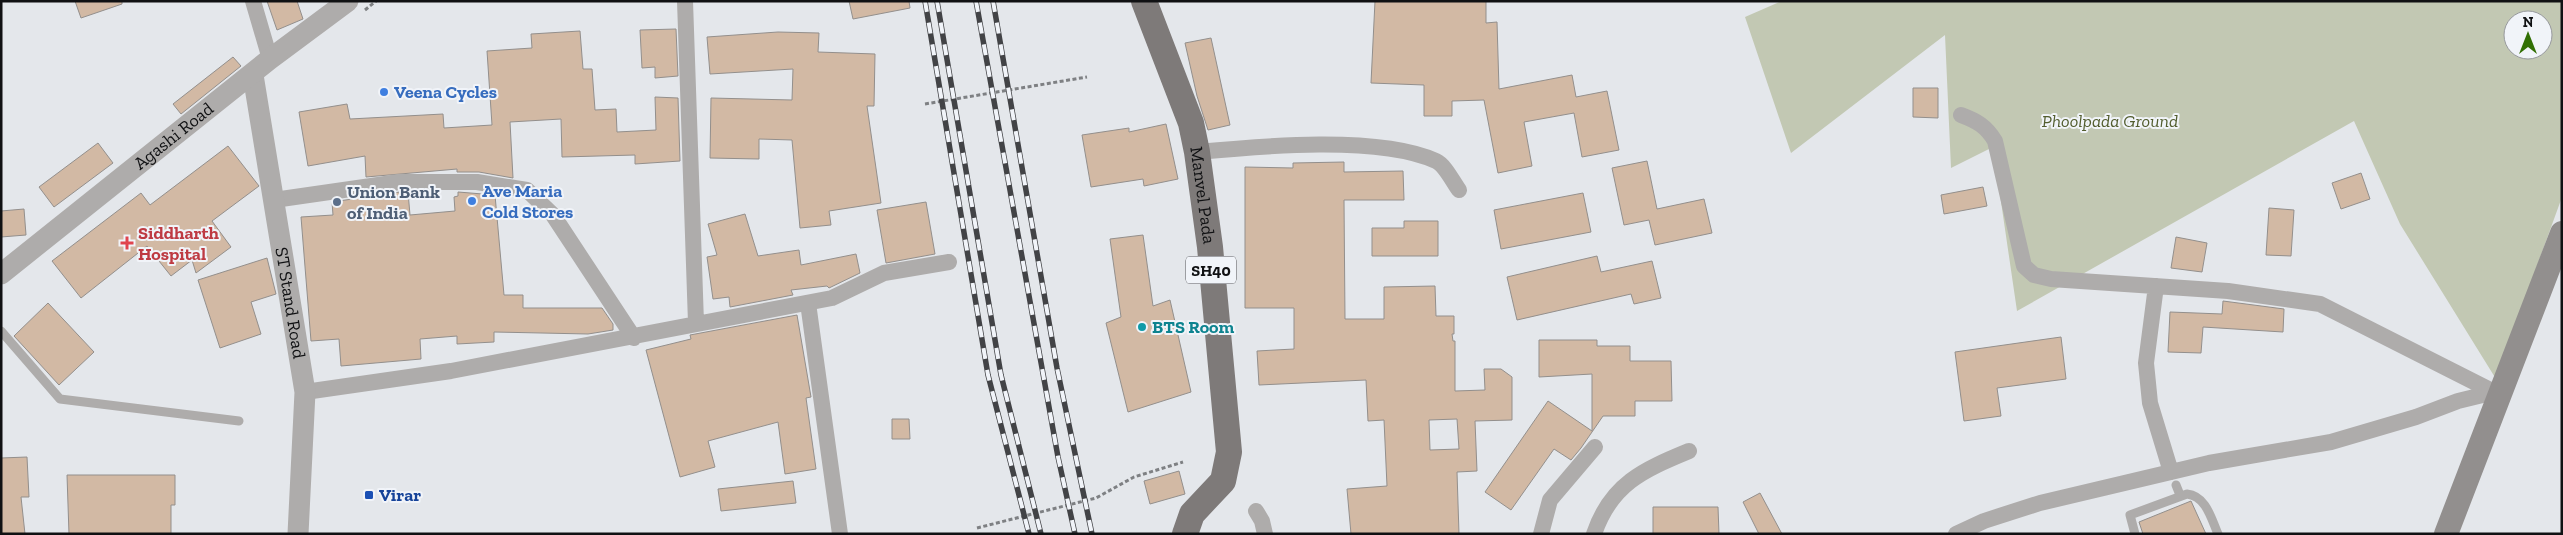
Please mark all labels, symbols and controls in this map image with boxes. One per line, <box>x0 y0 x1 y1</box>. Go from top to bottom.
north arrow <box>2503 10 2553 60</box>
text: N <box>2523 14 2534 31</box>
place label: Veena Cycles <box>394 81 497 103</box>
marker: Veena Cycles <box>378 86 390 98</box>
street label: Agashi Road <box>129 97 218 175</box>
park label: Phoolpada Ground <box>2042 110 2178 132</box>
street label: Manvel Pada <box>1185 145 1221 246</box>
place label: Ave Maria Cold Stores <box>482 180 573 223</box>
place label: Union Bank of India <box>347 181 440 224</box>
marker: Ave Maria Cold Stores <box>466 195 478 207</box>
marker: Union Bank of India <box>331 196 343 208</box>
place label: Siddharth Hospital <box>138 222 220 265</box>
marker: Siddharth Hospital <box>120 236 134 250</box>
street label: ST Stand Road <box>270 246 310 360</box>
road number: SH40 <box>1186 256 1236 284</box>
place label: BTS Room <box>1152 316 1234 338</box>
marker: BTS Room <box>1136 321 1148 333</box>
place label: Virar <box>379 484 421 506</box>
marker: Virar <box>363 489 375 501</box>

